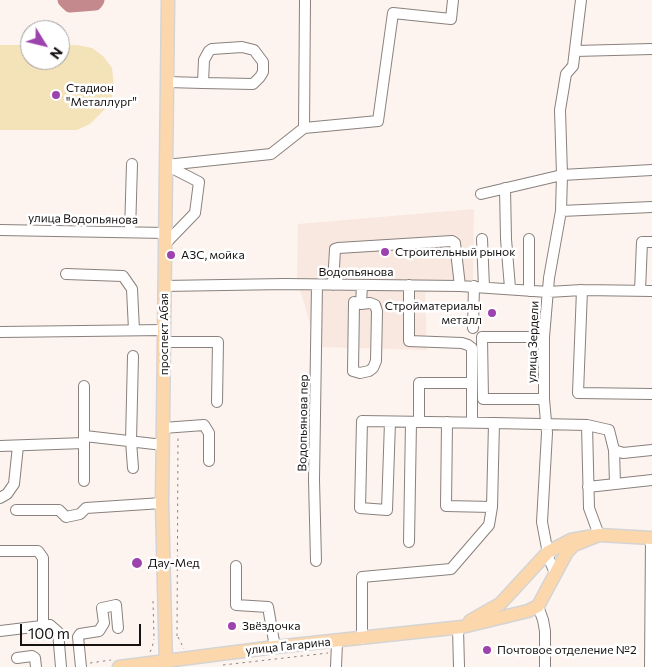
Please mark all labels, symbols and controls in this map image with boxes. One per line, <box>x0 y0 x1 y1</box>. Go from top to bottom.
north arrow <box>20 20 70 70</box>
text: N <box>47 44 67 63</box>
place label: Стадион "Металлург" <box>66 81 137 109</box>
marker: Стадион "Металлург" <box>50 89 62 101</box>
street label: улица Водопьянова <box>28 211 138 227</box>
place label: Строительный рынок <box>395 245 516 259</box>
marker: Строительный рынок <box>379 246 391 258</box>
place label: АЗС, мойка <box>181 248 245 262</box>
marker: АЗС, мойка <box>165 249 177 261</box>
street label: Водопьянова <box>319 265 393 279</box>
street label: проспект Абая <box>157 293 171 375</box>
place label: Стройматериалы металл <box>385 299 482 327</box>
street label: улица Зердели <box>524 301 542 383</box>
marker: Стройматериалы металл <box>486 307 498 319</box>
street label: Водопьянова пер <box>295 374 311 472</box>
marker: Дау-Мед <box>130 556 144 570</box>
place label: Дау-Мед <box>148 556 200 570</box>
scale bar <box>22 614 144 646</box>
place label: Звёздочка <box>242 619 301 633</box>
marker: Звёздочка <box>226 620 238 632</box>
text: 100 m <box>28 624 70 642</box>
street label: улица Гагарина <box>245 634 331 658</box>
place label: Почтовое отделение №2 <box>497 643 637 657</box>
marker: Почтовое отделение №2 <box>481 644 493 656</box>

